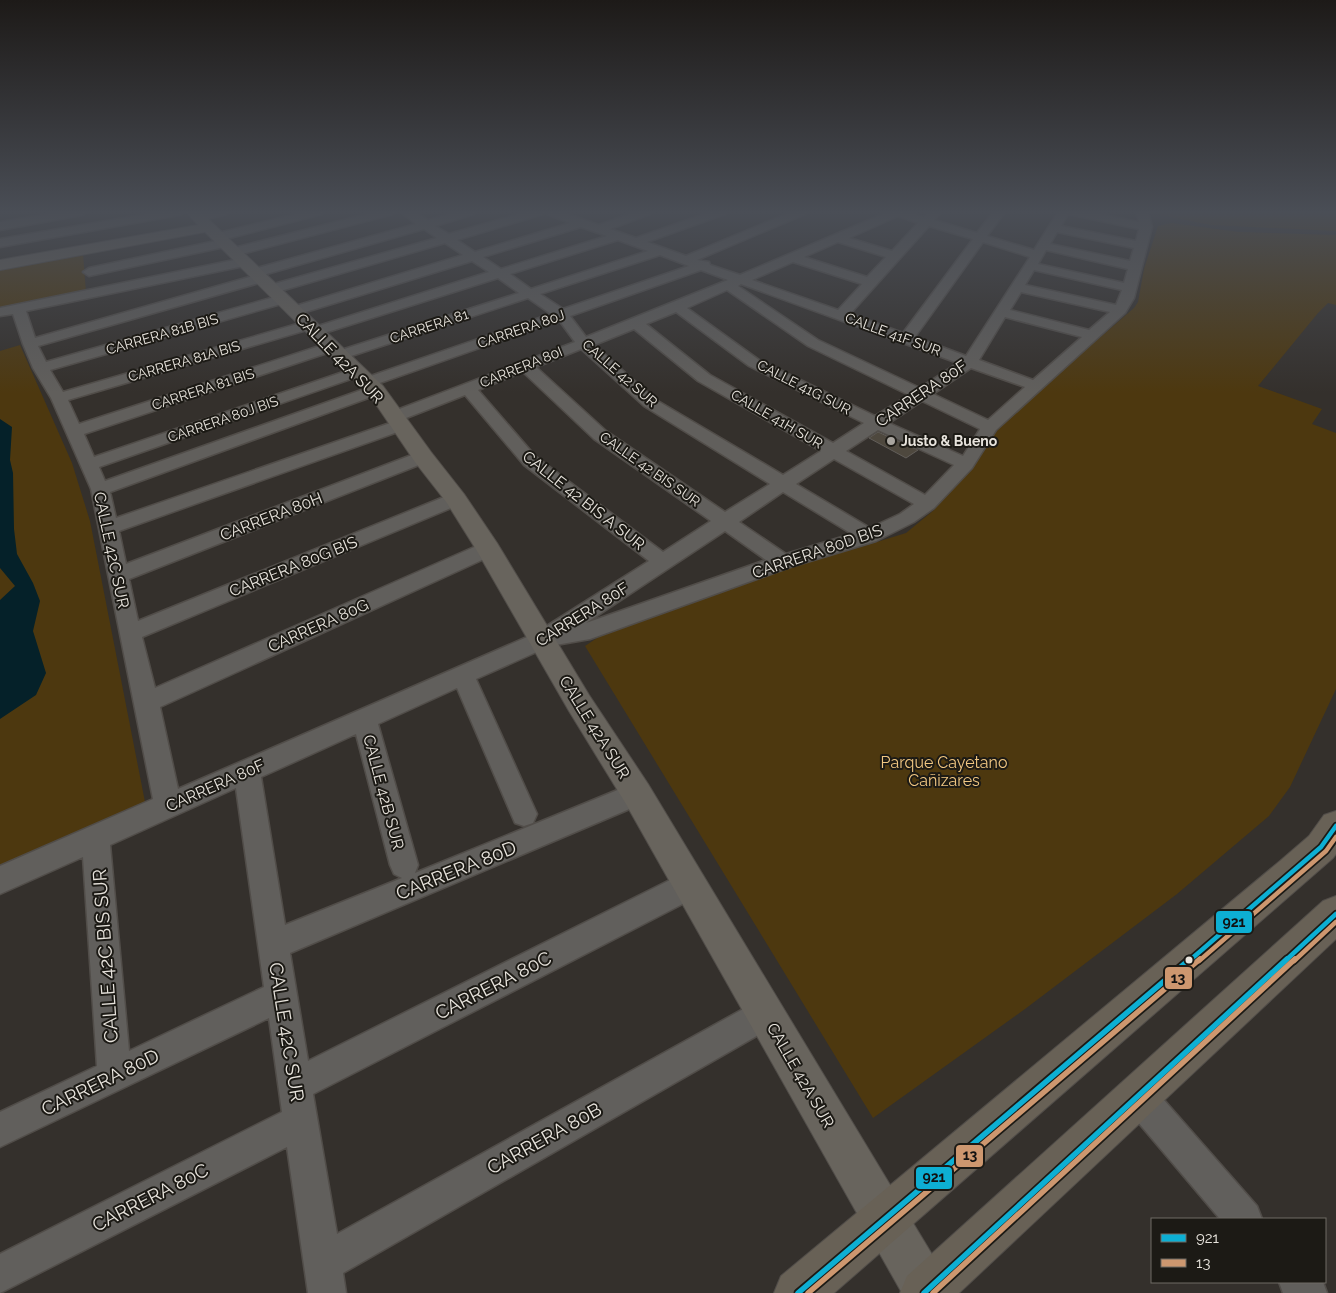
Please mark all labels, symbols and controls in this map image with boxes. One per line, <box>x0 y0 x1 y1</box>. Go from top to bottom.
street label: CARRERA 81 <box>388 306 470 346</box>
street label: CARRERA 80J <box>475 307 567 351</box>
street label: CALLE 42A SUR <box>292 309 387 407</box>
street label: CALLE 41F SUR <box>843 309 943 359</box>
street label: CARRERA 81B BIS <box>104 310 220 358</box>
street label: CALLE 42 SUR <box>579 336 661 410</box>
street label: CARRERA 81A BIS <box>126 337 242 385</box>
street label: CARRERA 80I <box>477 343 565 391</box>
street label: CARRERA 80F <box>872 356 970 431</box>
street label: CALLE 41G SUR <box>755 357 853 417</box>
street label: CARRERA 81 BIS <box>150 365 257 413</box>
street label: CALLE 41H SUR <box>728 386 826 452</box>
street label: CARRERA 80J BIS <box>166 392 281 445</box>
street label: CALLE 42 BIS SUR <box>597 428 703 510</box>
place label: Justo & Bueno <box>901 433 998 449</box>
marker: Justo & Bueno <box>885 435 897 447</box>
street label: CALLE 42 BIS A SUR <box>519 447 649 554</box>
street label: CARRERA 80H <box>217 488 325 545</box>
street label: CALLE 42C SUR <box>90 490 133 610</box>
street label: CARRERA 80D BIS <box>750 520 885 583</box>
street label: CARRERA 80G BIS <box>226 532 360 601</box>
street label: CARRERA 80F <box>532 578 632 651</box>
street label: CARRERA 80G <box>265 595 371 656</box>
street label: CALLE 42A SUR <box>555 672 634 782</box>
street label: CALLE 42B SUR <box>359 733 408 852</box>
park label: Parque Cayetano Cañizares <box>881 753 1007 790</box>
street label: CARRERA 80F <box>163 755 267 816</box>
street label: CARRERA 80D <box>393 836 519 904</box>
street label: CALLE 42C BIS SUR <box>88 868 122 1044</box>
line badge: 921 <box>1215 910 1253 934</box>
text: 921 <box>1222 914 1246 930</box>
street label: CARRERA 80C <box>431 946 555 1024</box>
unlabelled marker <box>1184 955 1194 965</box>
street label: CALLE 42C SUR <box>265 961 309 1103</box>
line badge: 13 <box>1164 966 1193 990</box>
text: 13 <box>1171 970 1186 986</box>
street label: CALLE 42A SUR <box>763 1019 838 1131</box>
street label: CARRERA 80D <box>38 1044 162 1120</box>
street label: CARRERA 80B <box>483 1098 605 1178</box>
line badge: 13 <box>955 1144 984 1168</box>
text: 13 <box>963 1147 978 1163</box>
street label: CARRERA 80C <box>88 1158 212 1236</box>
line badge: 921 <box>915 1166 953 1190</box>
text: 921 <box>922 1169 946 1185</box>
legend <box>1151 1218 1326 1283</box>
text: 921 <box>1196 1229 1220 1247</box>
text: 13 <box>1196 1254 1210 1272</box>

